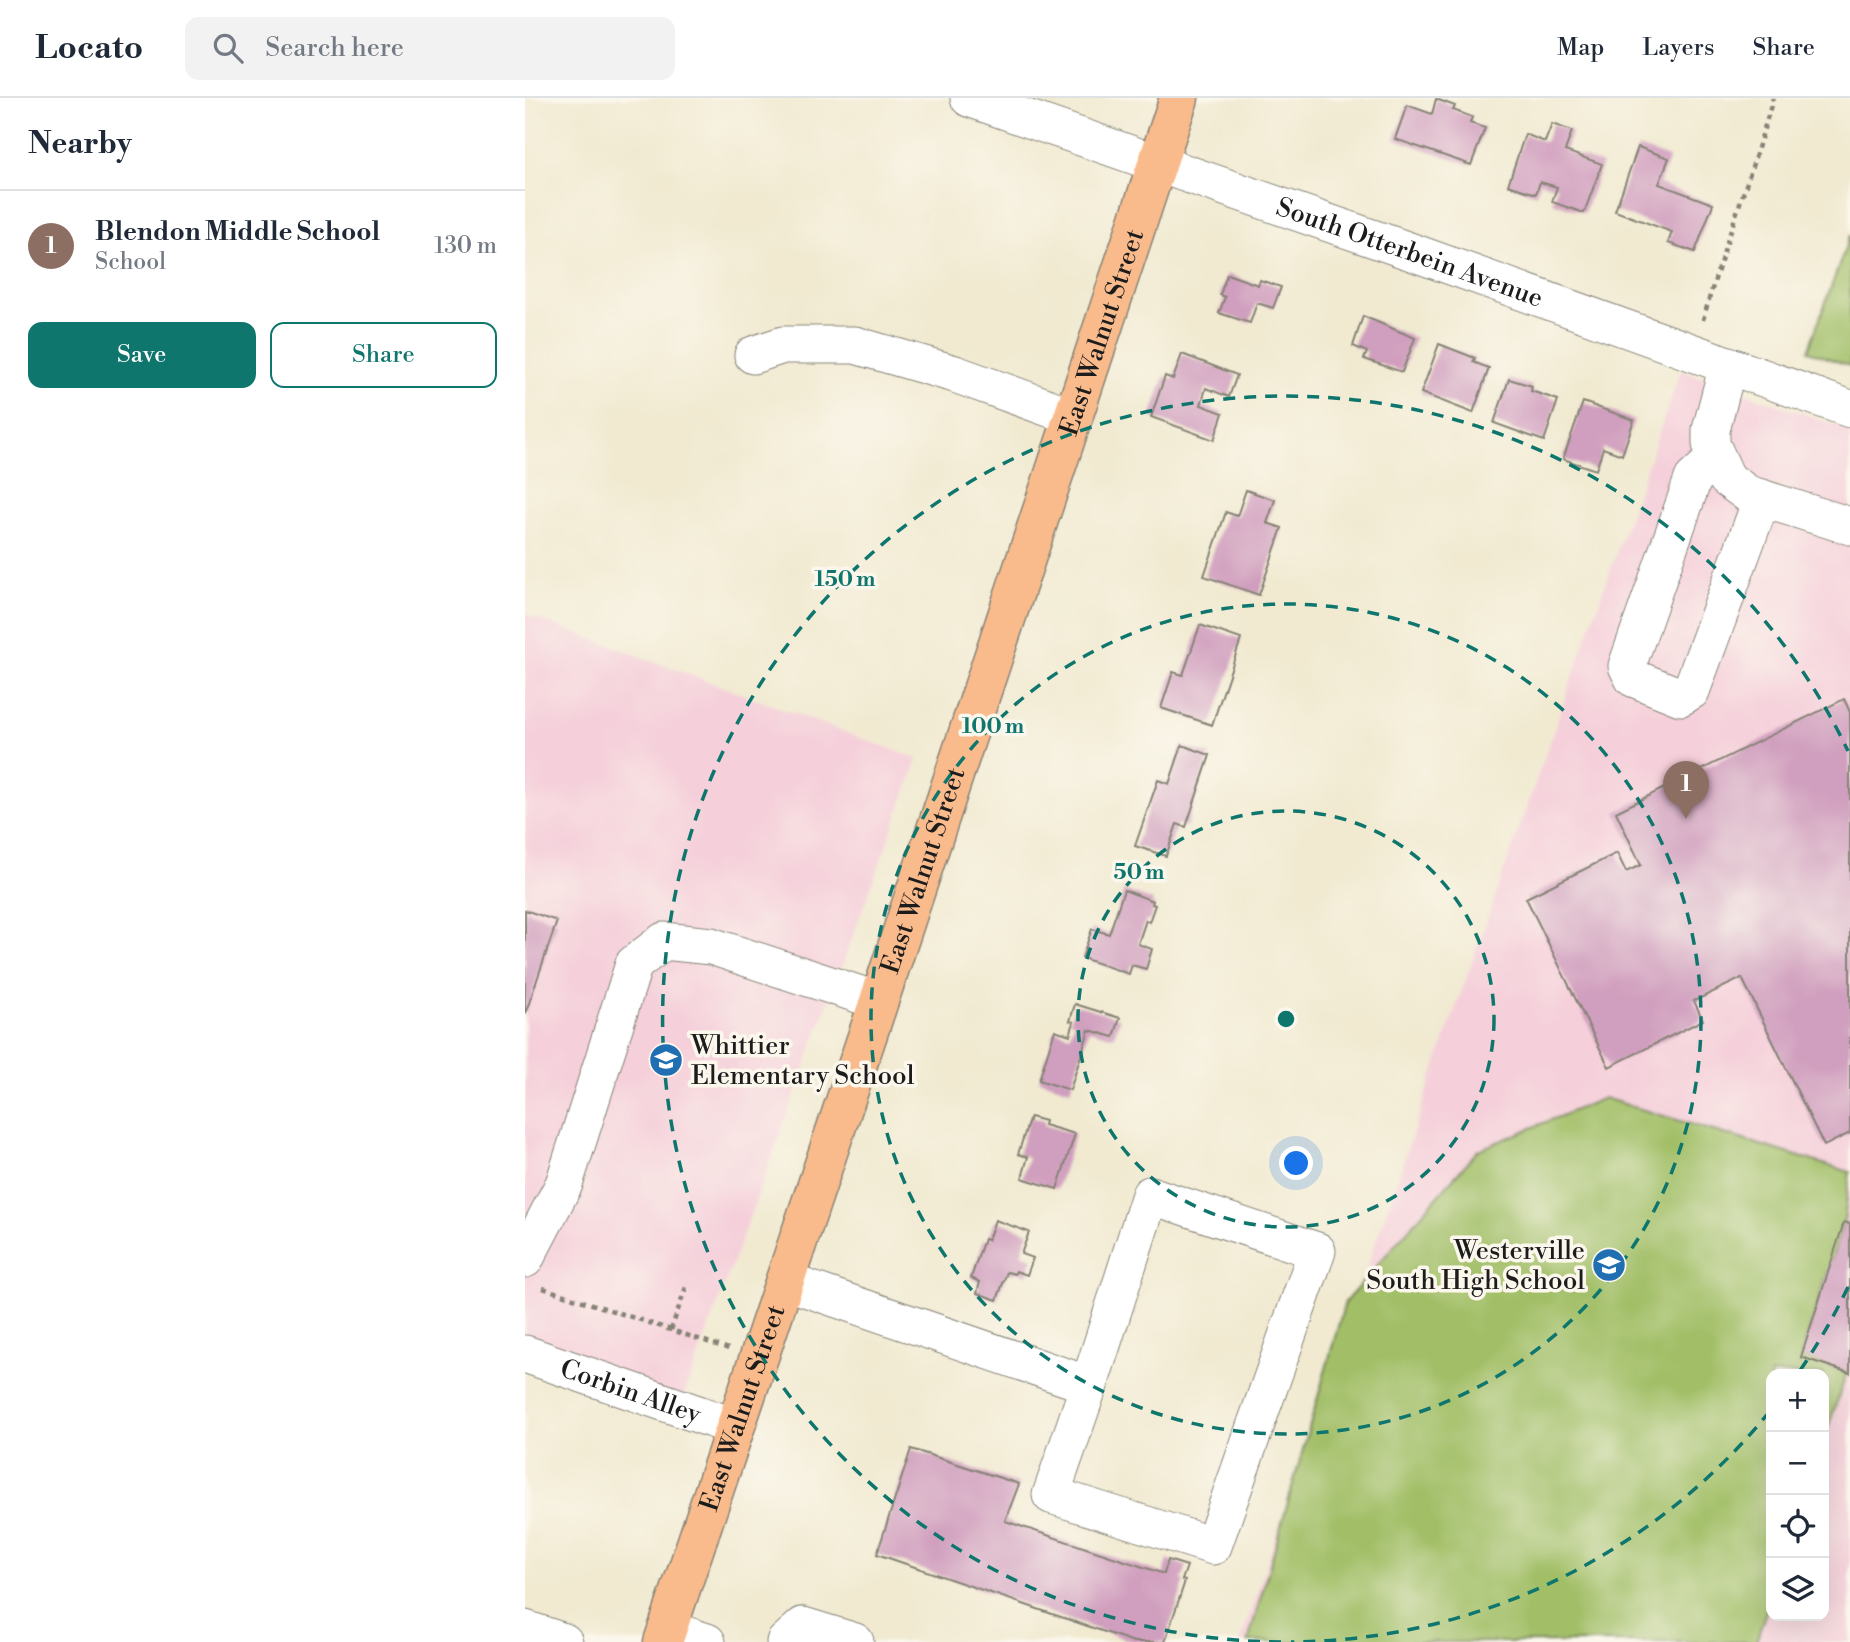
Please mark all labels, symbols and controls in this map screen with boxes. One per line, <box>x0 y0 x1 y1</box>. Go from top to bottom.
search box <box>185 17 675 80</box>
text: Locato <box>35 28 143 69</box>
icon: search <box>209 29 247 67</box>
text: Search here <box>265 32 404 64</box>
text: Map <box>1557 33 1604 63</box>
text: Layers <box>1642 33 1714 63</box>
text: Share <box>1752 33 1815 63</box>
text: Nearby <box>28 125 132 163</box>
street label: South Otterbein Avenue <box>1272 191 1547 315</box>
text: Blendon Middle School <box>95 216 380 248</box>
street label: East Walnut Street <box>1053 225 1151 440</box>
text: 1 <box>45 232 57 260</box>
text: 130 m <box>434 232 497 260</box>
text: School <box>95 248 166 276</box>
button: Save <box>28 322 256 388</box>
button: Share <box>270 322 497 388</box>
text: 150 m <box>815 567 875 593</box>
text: 100 m <box>962 714 1024 740</box>
pin: 1 <box>1663 761 1709 819</box>
street label: East Walnut Street <box>874 763 973 978</box>
text: 50 m <box>1114 860 1164 886</box>
centre of rings <box>1274 1007 1298 1031</box>
place label: Whittier Elementary School <box>690 1030 915 1092</box>
school or university icon: Whittier Elementary School <box>647 1041 685 1079</box>
your location <box>1279 1146 1313 1180</box>
place label: Westerville South High School <box>1366 1235 1585 1297</box>
school or university icon: Westerville South High School <box>1590 1246 1628 1284</box>
street label: East Walnut Street <box>693 1301 792 1516</box>
street label: Corbin Alley <box>556 1353 705 1431</box>
map controls <box>1766 1369 1829 1621</box>
button: + <box>1766 1369 1829 1432</box>
button: − <box>1766 1432 1829 1495</box>
button: locate <box>1766 1495 1829 1558</box>
button: layers <box>1766 1558 1829 1621</box>

